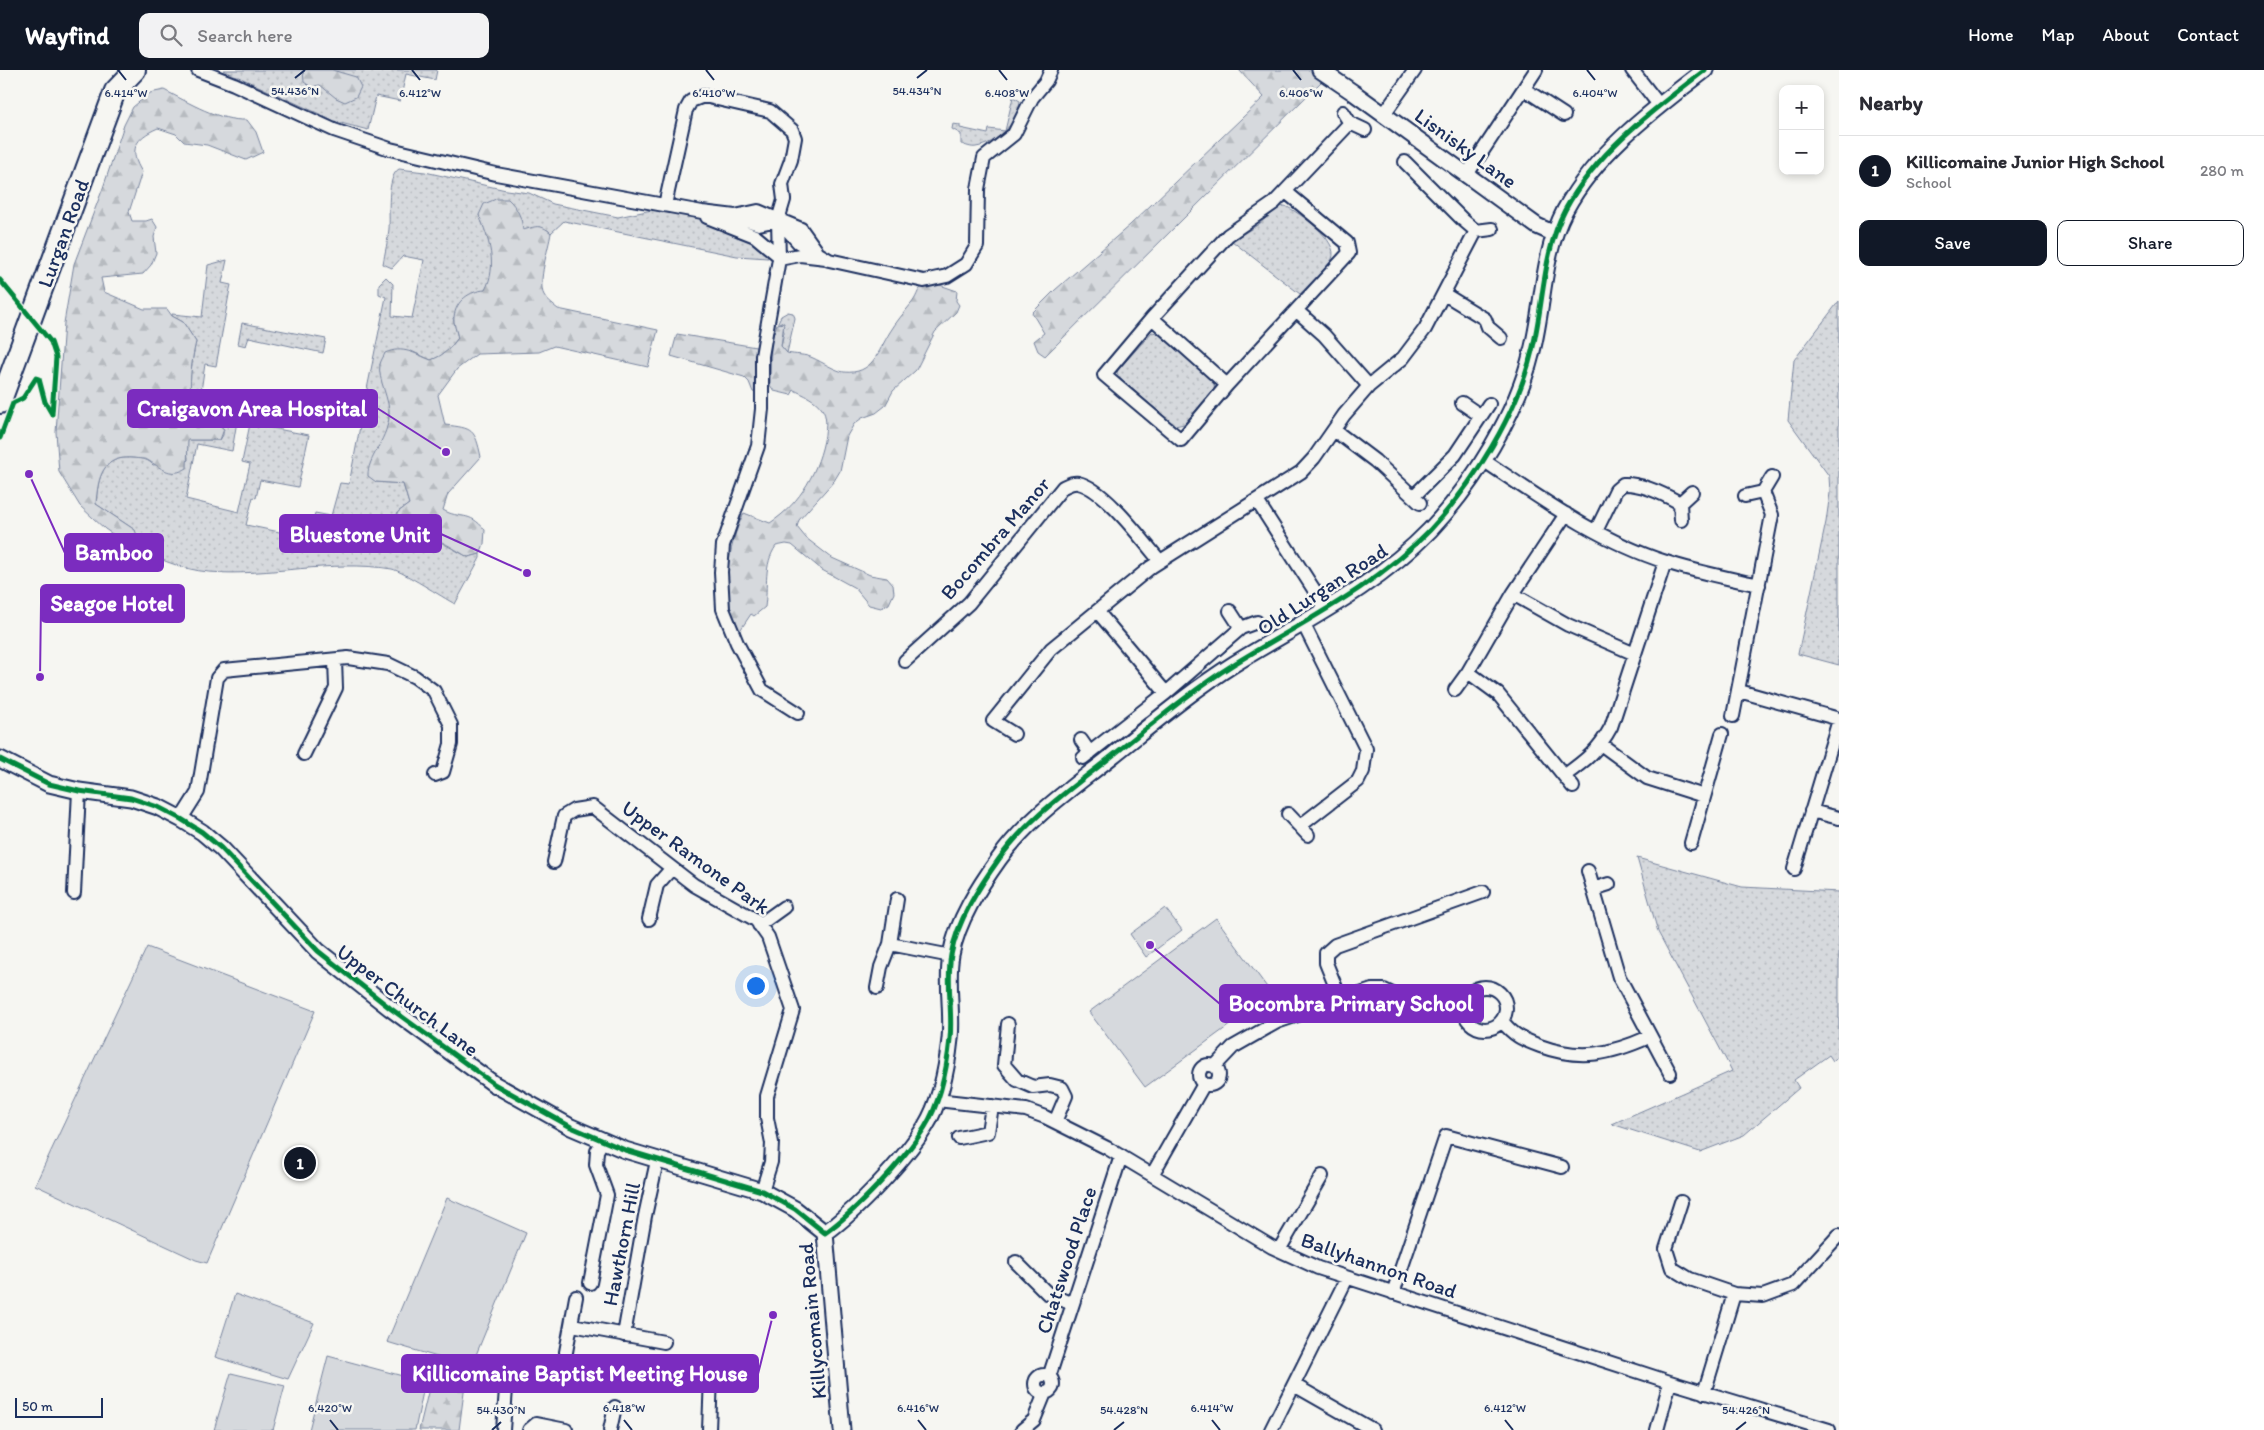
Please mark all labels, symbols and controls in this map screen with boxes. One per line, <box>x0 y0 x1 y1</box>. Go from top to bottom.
search box <box>139 13 489 58</box>
text: Wayfind <box>25 21 109 50</box>
icon: search <box>157 21 185 49</box>
text: Search here <box>197 24 293 47</box>
text: Home <box>1968 24 2014 46</box>
text: Map <box>2042 24 2075 46</box>
text: About <box>2103 24 2149 46</box>
text: Contact <box>2177 24 2239 46</box>
text: 54.436°N <box>271 84 319 98</box>
text: 54.434°N <box>892 84 942 98</box>
map controls <box>1779 85 1824 175</box>
button: + <box>1779 85 1824 130</box>
text: 6.414°W <box>104 86 148 100</box>
text: 6.412°W <box>399 86 441 100</box>
text: 6.410°W <box>692 86 736 100</box>
text: 6.408°W <box>985 86 1029 100</box>
text: 6.406°W <box>1279 86 1323 100</box>
text: 6.404°W <box>1573 86 1617 100</box>
text: Nearby <box>1859 90 1923 115</box>
street label: Lisnisky Lane <box>1410 103 1522 193</box>
button: − <box>1779 130 1824 175</box>
text: Killicomaine Junior High School <box>1906 150 2164 173</box>
text: 1 <box>1871 161 1879 180</box>
text: 280 m <box>2200 161 2244 180</box>
text: School <box>1906 173 1952 192</box>
street label: Lurgan Road <box>32 175 94 291</box>
button: Save <box>1859 220 2047 266</box>
button: Share <box>2057 220 2244 266</box>
callout: Craigavon Area Hospital <box>128 390 377 427</box>
text: Craigavon Area Hospital <box>137 395 368 422</box>
street label: Bocombra Manor <box>935 471 1055 604</box>
callout: Bluestone Unit <box>280 515 441 552</box>
text: Bluestone Unit <box>290 521 431 548</box>
callout: Bamboo <box>65 534 163 571</box>
street label: Old Lurgan Road <box>1252 537 1392 640</box>
text: Bamboo <box>75 539 153 566</box>
callout: Seagoe Hotel <box>41 585 184 622</box>
text: Seagoe Hotel <box>50 590 174 617</box>
street label: Upper Ramone Park <box>617 795 775 919</box>
street label: Upper Church Lane <box>332 938 484 1062</box>
your location <box>743 973 769 999</box>
callout: Bocombra Primary School <box>1220 985 1483 1022</box>
text: Bocombra Primary School <box>1229 990 1474 1017</box>
pin: 1 <box>284 1144 316 1182</box>
street label: Hawthorn Hill <box>597 1180 645 1308</box>
street label: Chatswood Place <box>1030 1183 1102 1337</box>
street label: Ballyhannon Road <box>1298 1227 1460 1303</box>
street label: Killycomain Road <box>793 1241 831 1400</box>
callout: Killicomaine Baptist Meeting House <box>402 1355 758 1392</box>
text: Killicomaine Baptist Meeting House <box>412 1360 748 1387</box>
scale bar <box>15 1395 102 1418</box>
text: 50 m <box>22 1398 53 1415</box>
text: 6.420°W <box>308 1401 352 1415</box>
text: 6.418°W <box>603 1401 645 1415</box>
text: 6.416°W <box>897 1401 939 1415</box>
text: 6.414°W <box>1190 1401 1234 1415</box>
text: 6.412°W <box>1484 1401 1526 1415</box>
text: 54.430°N <box>476 1403 526 1417</box>
text: 54.428°N <box>1100 1403 1148 1417</box>
text: 54.426°N <box>1722 1403 1770 1417</box>

